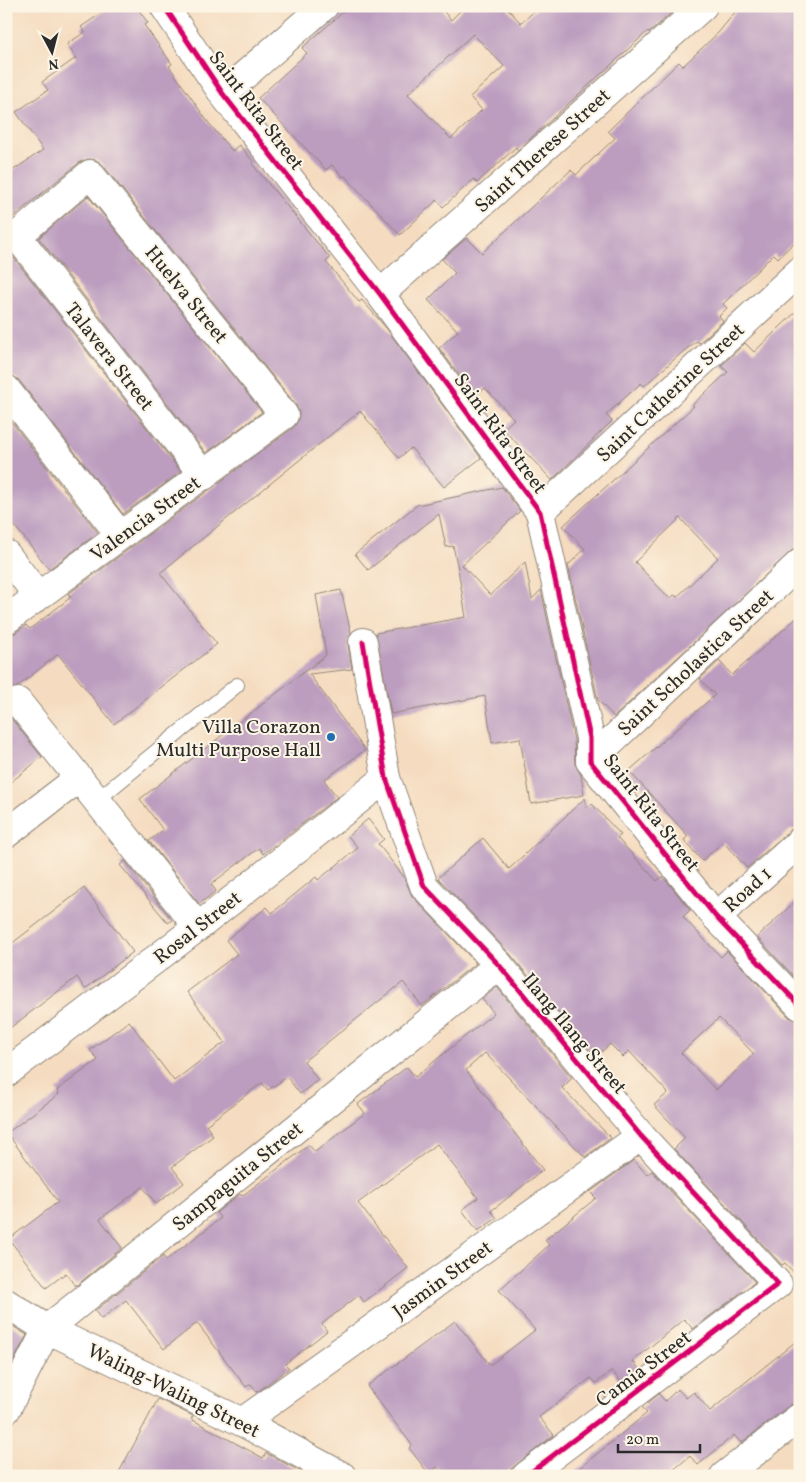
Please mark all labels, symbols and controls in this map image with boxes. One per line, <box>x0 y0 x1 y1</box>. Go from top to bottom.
north arrow <box>28 28 78 78</box>
street label: Saint Rita Street <box>201 46 310 177</box>
text: N <box>47 53 60 73</box>
street label: Saint Therese Street <box>469 83 618 220</box>
street label: Huelva Street <box>137 240 234 350</box>
street label: Talavera Street <box>57 297 160 417</box>
street label: Saint Catherine Street <box>591 317 752 470</box>
street label: Saint Rita Street <box>446 368 553 500</box>
street label: Valencia Street <box>85 470 207 569</box>
street label: Saint Scholastica Street <box>612 583 781 743</box>
place label: Villa Corazon Multi Purpose Hall <box>156 714 321 765</box>
marker: Villa Corazon Multi Purpose Hall <box>325 731 337 743</box>
street label: Saint Rita Street <box>595 748 706 878</box>
street label: Road 1 <box>718 861 779 920</box>
street label: Rosal Street <box>148 885 248 972</box>
street label: Ilang Ilang Street <box>514 968 633 1101</box>
street label: Sampaguita Street <box>167 1116 310 1239</box>
street label: Jasmin Street <box>388 1235 499 1326</box>
street label: Camia Street <box>591 1324 698 1415</box>
street label: Waling-Waling Street <box>82 1338 264 1446</box>
scale bar <box>618 1422 701 1454</box>
text: 20 m <box>626 1430 659 1451</box>

